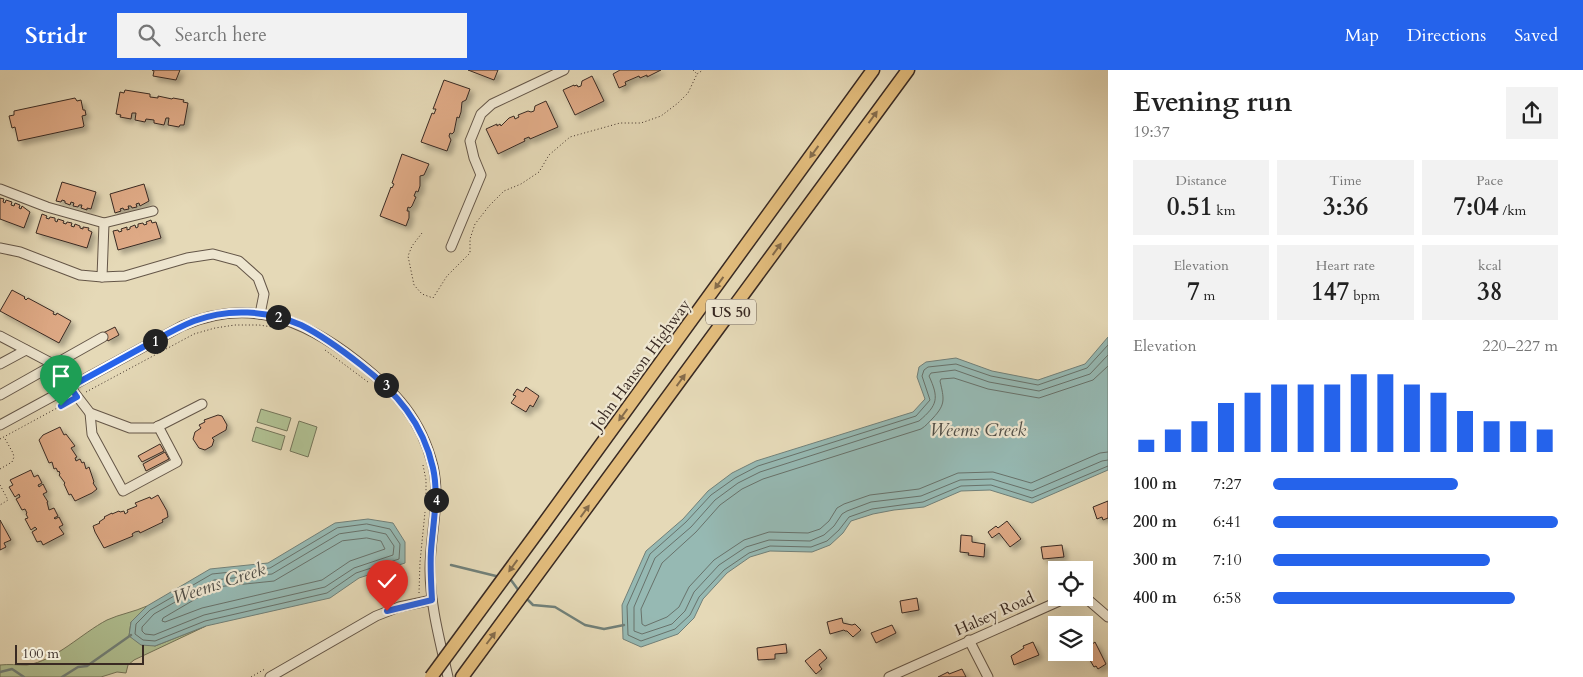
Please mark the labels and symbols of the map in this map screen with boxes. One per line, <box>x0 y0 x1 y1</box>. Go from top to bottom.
one-way arrow <box>868 111 878 124</box>
one-way arrow <box>809 145 819 159</box>
one-way arrow <box>772 242 782 256</box>
one-way arrow <box>714 277 724 290</box>
street label: John Hanson Highway <box>585 294 696 436</box>
road number: US 50 <box>706 300 756 324</box>
pin: 2 <box>266 304 290 330</box>
pin: 1 <box>142 328 168 354</box>
pin <box>40 355 82 406</box>
pin: 3 <box>374 372 398 398</box>
one-way arrow <box>676 373 686 387</box>
one-way arrow <box>618 408 628 422</box>
water label: Weems Creek <box>930 418 1026 443</box>
pin: 4 <box>424 488 448 512</box>
one-way arrow <box>580 504 590 518</box>
water label: Weems Creek <box>169 557 269 610</box>
one-way arrow <box>508 559 518 572</box>
pin <box>366 560 408 611</box>
street label: Halsey Road <box>951 586 1038 641</box>
one-way arrow <box>486 631 496 645</box>
scale bar <box>15 642 144 665</box>

